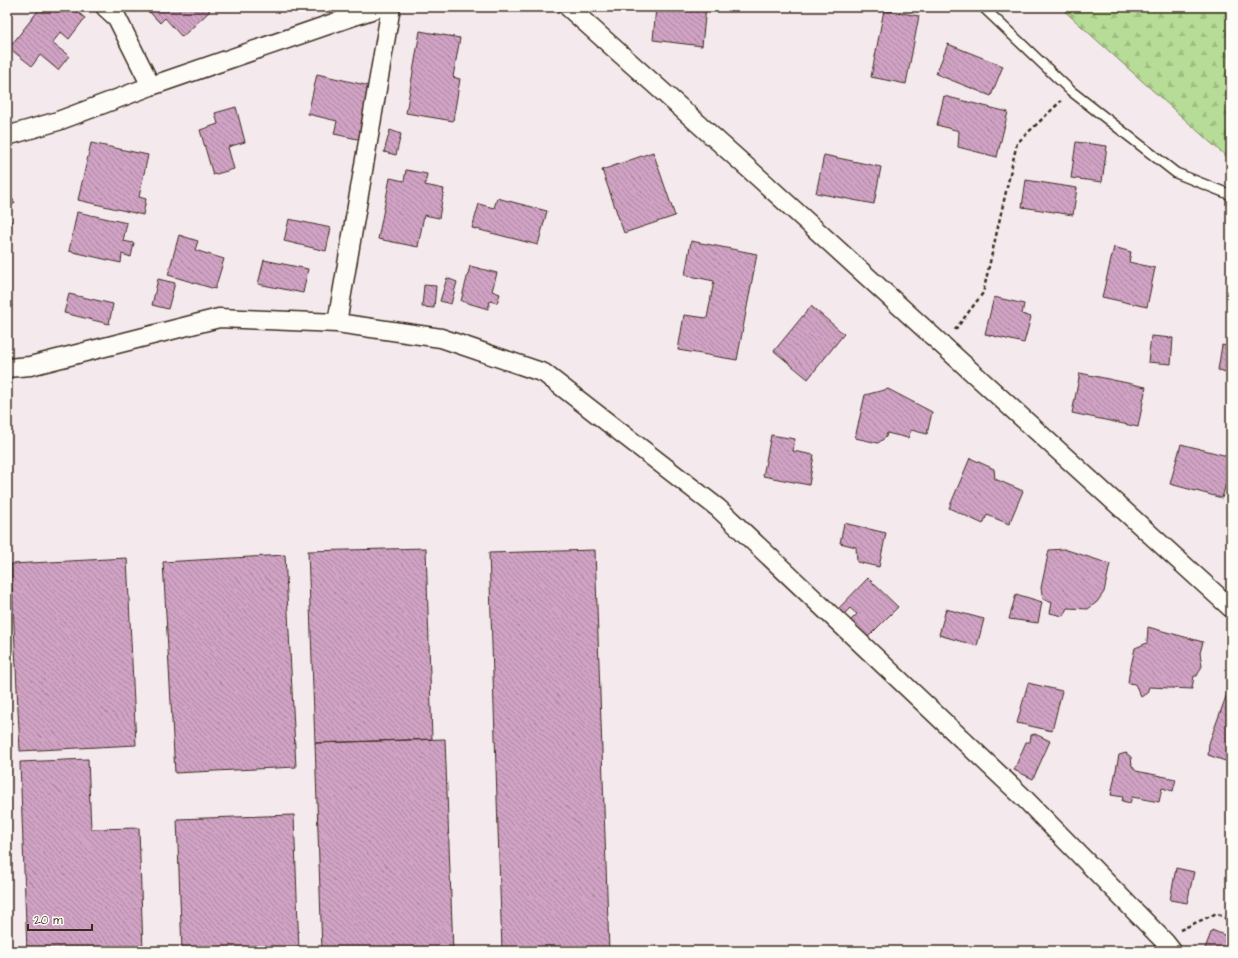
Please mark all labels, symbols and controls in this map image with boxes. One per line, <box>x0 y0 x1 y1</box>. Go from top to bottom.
scale bar <box>28 906 92 932</box>
text: 20 m <box>34 912 63 929</box>

